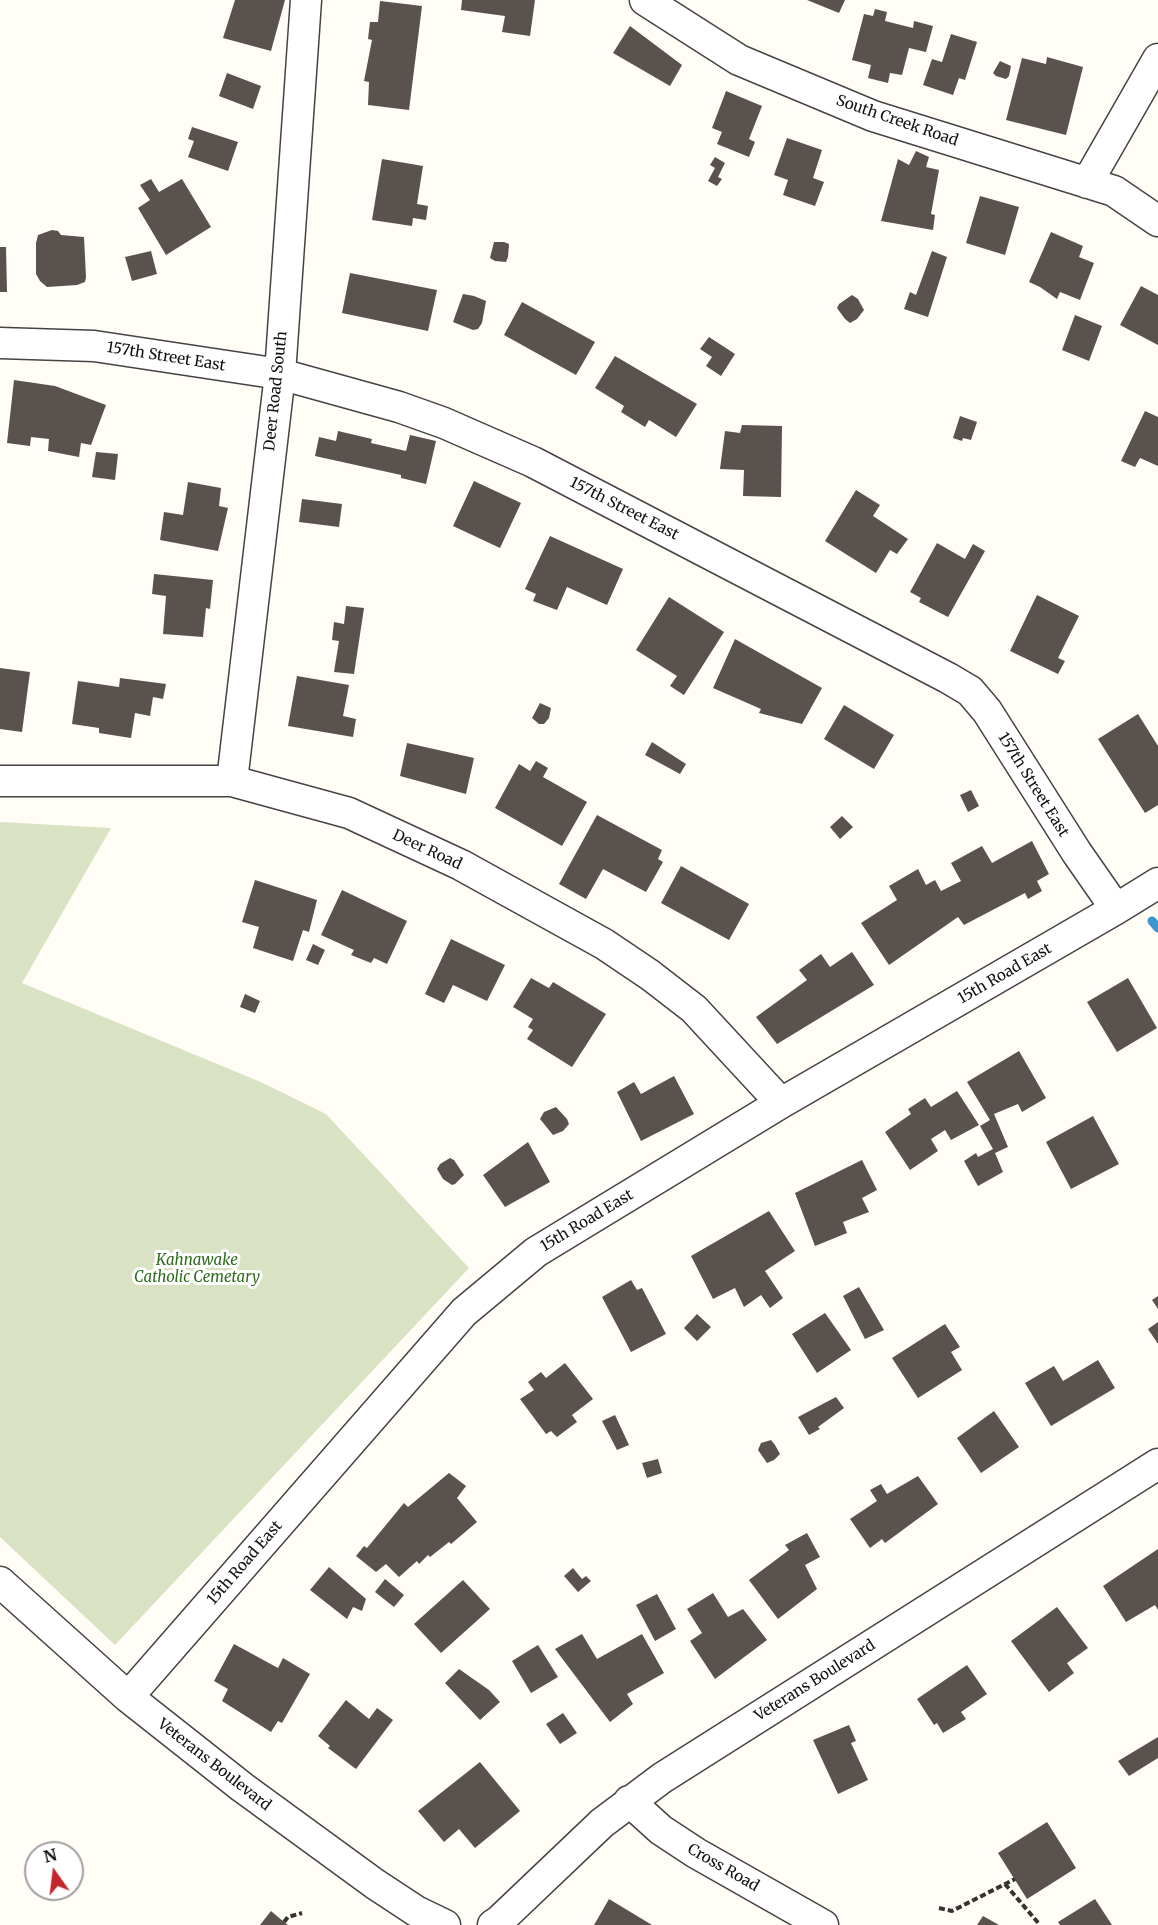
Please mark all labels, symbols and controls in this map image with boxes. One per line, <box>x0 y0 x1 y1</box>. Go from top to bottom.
street label: South Creek Road <box>834 92 960 150</box>
street label: Deer Road South <box>261 330 291 452</box>
street label: 157th Street East <box>105 339 227 375</box>
street label: 157th Street East <box>567 474 681 544</box>
street label: 157th Street East <box>994 729 1072 841</box>
street label: Deer Road <box>390 826 464 874</box>
street label: 15th Road East <box>955 940 1055 1008</box>
street label: 15th Road East <box>537 1186 637 1256</box>
park label: Kahnawake Catholic Cemetary <box>134 1252 260 1287</box>
street label: 15th Road East <box>204 1517 286 1609</box>
street label: Veterans Boulevard <box>751 1637 879 1725</box>
street label: Veterans Boulevard <box>154 1715 274 1815</box>
street label: Cross Road <box>684 1840 762 1896</box>
north arrow <box>24 1841 84 1901</box>
text: N <box>42 1844 59 1867</box>

